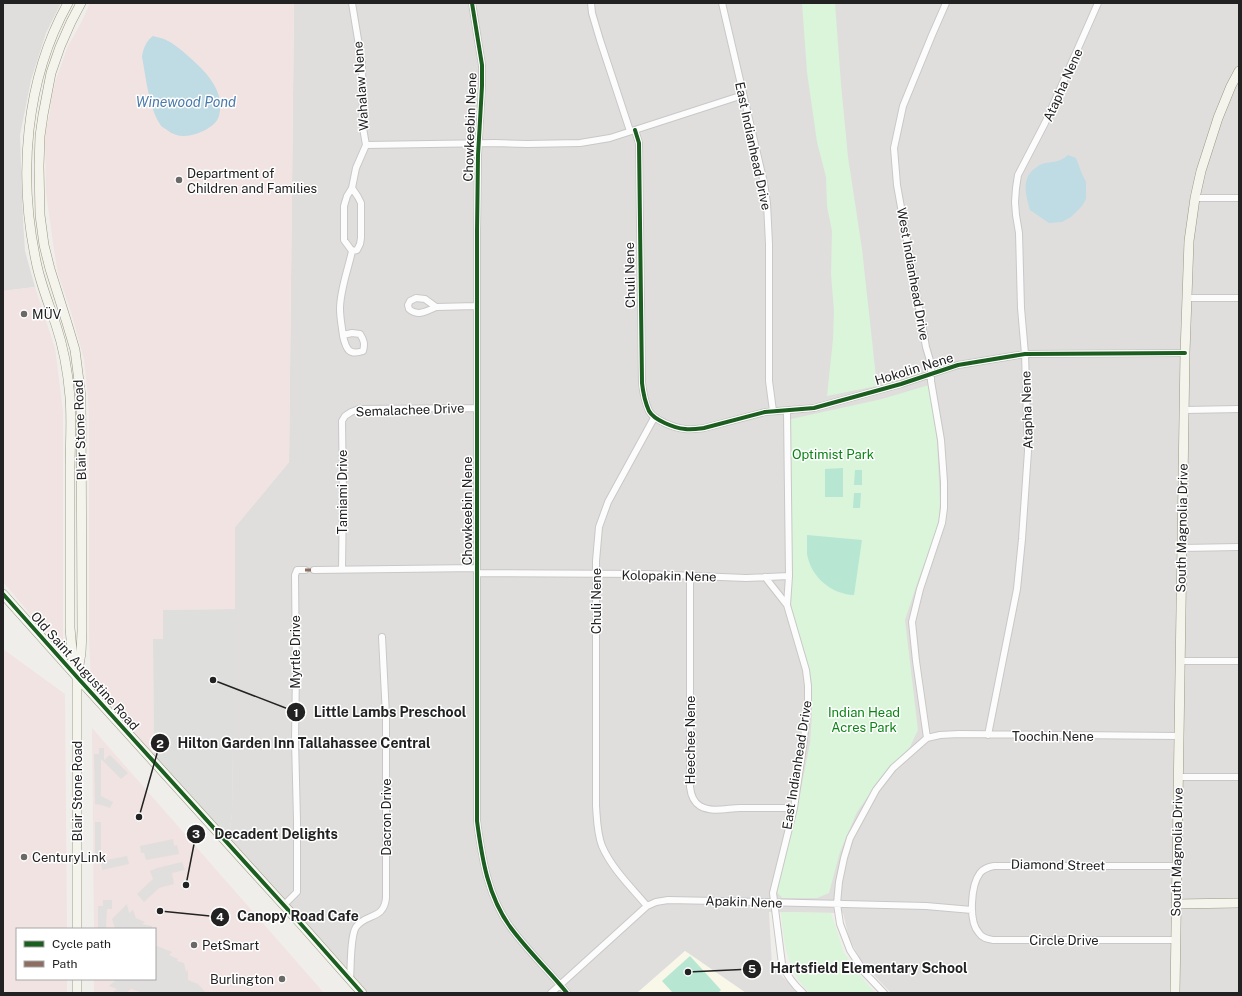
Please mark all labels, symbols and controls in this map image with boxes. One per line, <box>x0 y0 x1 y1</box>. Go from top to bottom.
street label: Wahalaw Nene <box>350 41 372 131</box>
street label: Atapha Nene <box>1040 46 1086 124</box>
street label: Chowkeebin Nene <box>461 72 479 182</box>
street label: East Indianhead Drive <box>732 81 774 211</box>
water label: Winewood Pond <box>136 94 236 110</box>
place label: Department of Children and Families <box>187 166 317 196</box>
marker: Department of Children and Families <box>174 175 184 185</box>
street label: West Indianhead Drive <box>894 206 932 342</box>
street label: Chuli Nene <box>622 242 638 308</box>
place label: MÜV <box>32 307 62 322</box>
marker: MÜV <box>19 309 29 319</box>
street label: Hokolin Nene <box>873 350 955 388</box>
street label: Atapha Nene <box>1018 371 1036 449</box>
street label: Blair Stone Road <box>71 379 89 481</box>
street label: Semalachee Drive <box>355 401 465 419</box>
park label: Optimist Park <box>792 447 874 462</box>
street label: Tamiami Drive <box>335 450 350 534</box>
street label: Chowkeebin Nene <box>460 456 475 566</box>
street label: South Magnolia Drive <box>1173 463 1191 593</box>
street label: Chuli Nene <box>589 568 604 634</box>
street label: Kolopakin Nene <box>621 568 717 584</box>
street label: Old Saint Augustine Road <box>28 609 142 733</box>
street label: Myrtle Drive <box>288 615 303 689</box>
street label: Heechee Nene <box>683 696 698 784</box>
callout: Little Lambs Preschool <box>286 699 475 725</box>
street label: East Indianhead Drive <box>779 699 815 831</box>
text: Little Lambs Preschool <box>314 704 467 720</box>
park label: Indian Head Acres Park <box>828 705 900 735</box>
text: 1 <box>293 706 299 720</box>
street label: Toochin Nene <box>1012 729 1094 744</box>
callout: Hilton Garden Inn Tallahassee Central <box>150 730 439 756</box>
text: Hilton Garden Inn Tallahassee Central <box>178 735 431 751</box>
text: 2 <box>156 737 164 751</box>
street label: Blair Stone Road <box>70 741 85 841</box>
street label: Dacron Drive <box>379 778 394 856</box>
street label: South Magnolia Drive <box>1168 787 1186 917</box>
callout: Decadent Delights <box>186 821 346 847</box>
text: Decadent Delights <box>214 826 338 842</box>
text: 3 <box>192 827 200 841</box>
place label: CenturyLink <box>32 850 106 865</box>
marker: CenturyLink <box>19 852 29 862</box>
street label: Diamond Street <box>1011 857 1105 873</box>
street label: Apakin Nene <box>705 893 783 911</box>
callout: Canopy Road Cafe <box>210 904 367 930</box>
text: Canopy Road Cafe <box>237 908 359 924</box>
text: 4 <box>216 910 224 924</box>
legend <box>16 928 156 980</box>
street label: Circle Drive <box>1029 933 1099 948</box>
text: Cycle path <box>52 937 111 951</box>
place label: PetSmart <box>202 938 259 953</box>
marker: PetSmart <box>189 940 199 950</box>
callout: Hartsfield Elementary School <box>742 956 976 982</box>
text: Path <box>52 957 78 971</box>
text: Hartsfield Elementary School <box>770 960 968 976</box>
text: 5 <box>748 962 756 976</box>
place label: Burlington <box>210 972 274 987</box>
marker: Burlington <box>277 974 287 984</box>

